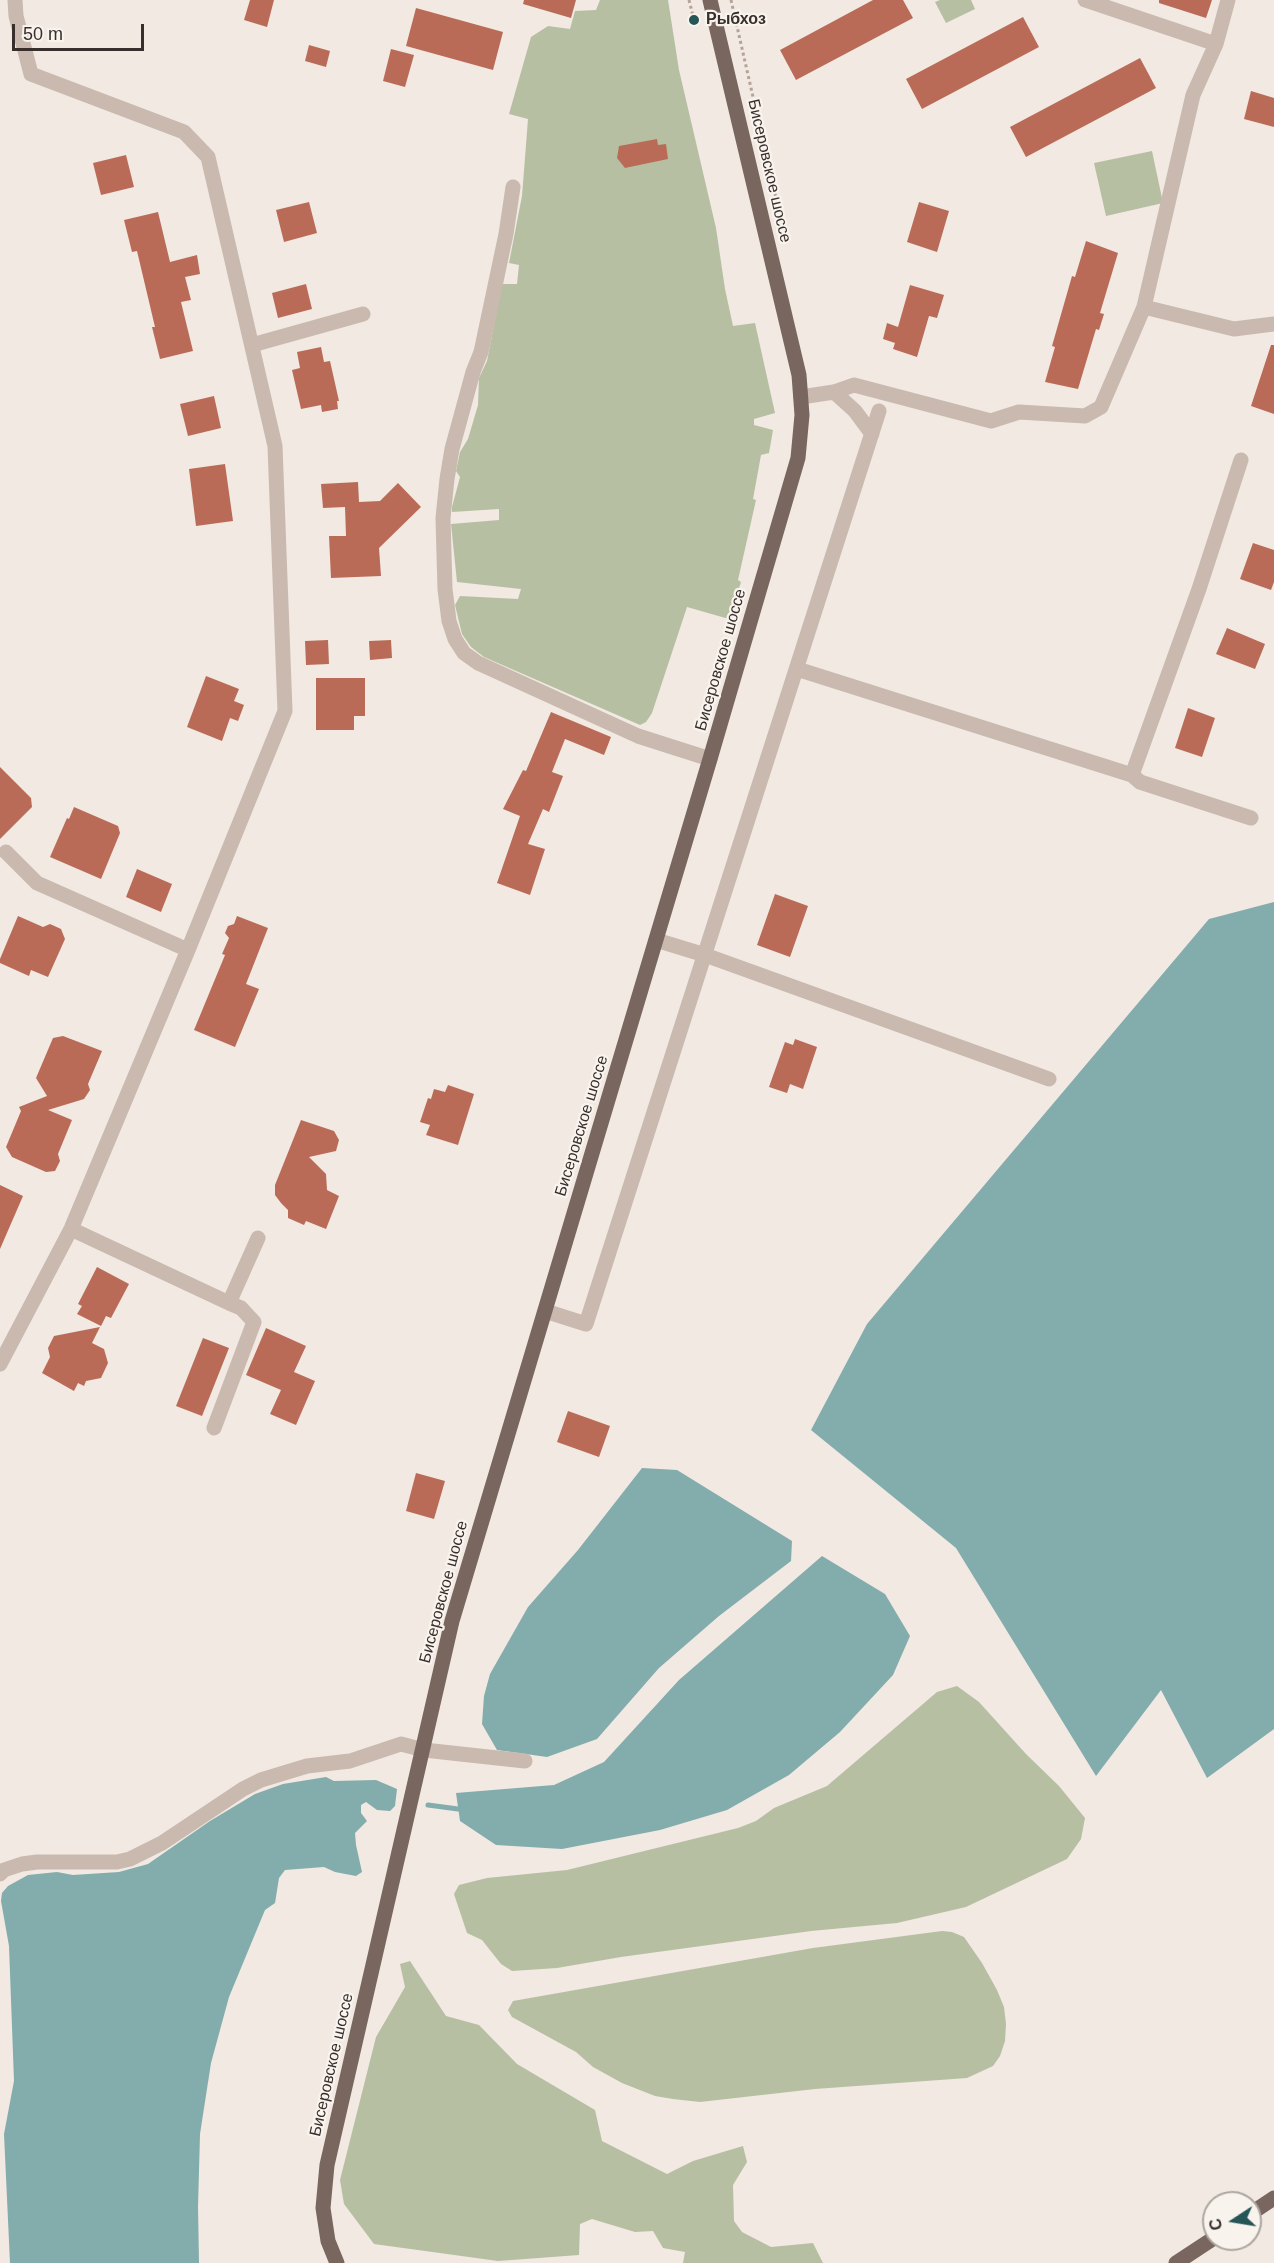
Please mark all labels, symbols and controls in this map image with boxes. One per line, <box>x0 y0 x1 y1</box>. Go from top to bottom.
place label: Рыбхоз <box>706 10 766 30</box>
scale bar <box>15 12 147 50</box>
marker: Рыбхоз <box>687 13 701 27</box>
text: 50 m <box>23 24 63 44</box>
street label: Бисеровское шоссе <box>743 97 795 245</box>
street label: Бисеровское шоссе <box>692 587 750 733</box>
street label: Бисеровское шоссе <box>551 1053 613 1199</box>
street label: Бисеровское шоссе <box>416 1519 472 1665</box>
street label: Бисеровское шоссе <box>306 1991 358 2139</box>
north arrow <box>1202 2191 1262 2251</box>
text: С <box>1206 2217 1225 2232</box>

